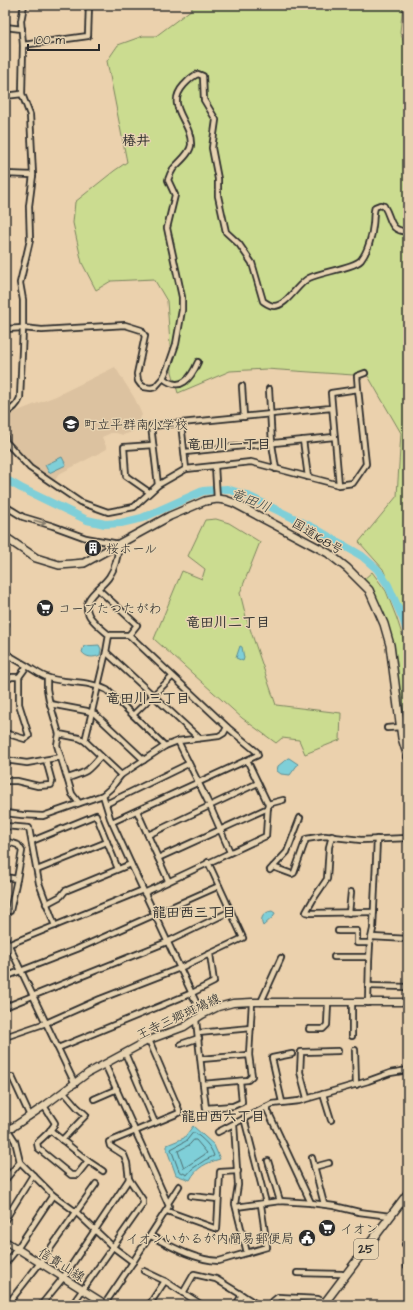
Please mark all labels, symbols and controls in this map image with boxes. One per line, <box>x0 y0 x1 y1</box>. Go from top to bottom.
scale bar <box>28 26 99 52</box>
text: 100 m <box>34 32 65 49</box>
district label: 椿井 <box>122 131 150 151</box>
school or university icon: 町立平群南小学校 <box>61 414 81 434</box>
place label: 町立平群南小学校 <box>84 416 188 434</box>
district label: 竜田川一丁目 <box>187 435 271 455</box>
water label: 竜田川 <box>227 484 274 518</box>
street label: 国道168号 <box>288 514 347 559</box>
one-way arrow <box>33 519 46 526</box>
building icon: 桜ホール <box>83 538 103 558</box>
place label: 桜ホール <box>106 540 157 558</box>
supermarket icon: コープたつたがわ <box>35 598 55 618</box>
place label: コープたつたがわ <box>58 600 161 618</box>
district label: 竜田川二丁目 <box>186 613 270 633</box>
district label: 竜田川三丁目 <box>106 689 190 709</box>
district label: 龍田西三丁目 <box>152 903 236 923</box>
street label: 王寺三郷斑鳩線 <box>133 989 224 1044</box>
district label: 龍田西六丁目 <box>181 1107 265 1127</box>
supermarket icon: イオン <box>317 1218 337 1238</box>
place label: イオン <box>340 1220 378 1238</box>
public building icon: イオンいかるが内簡易郵便局 <box>297 1228 317 1248</box>
place label: イオンいかるが内簡易郵便局 <box>126 1230 294 1248</box>
road number: 25 <box>354 1239 378 1259</box>
street label: 信貴山線 <box>35 1243 89 1287</box>

